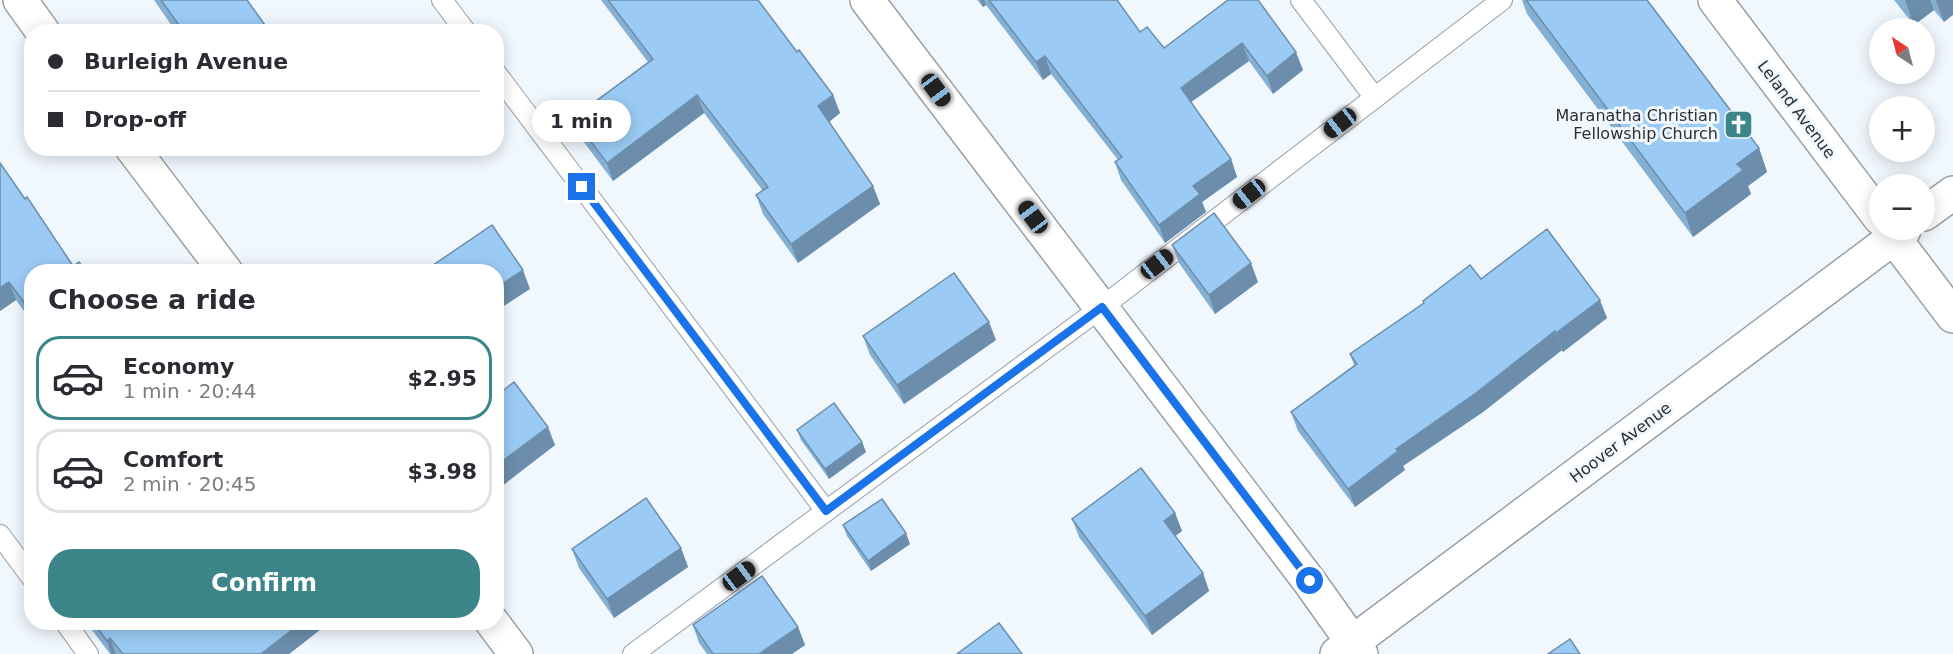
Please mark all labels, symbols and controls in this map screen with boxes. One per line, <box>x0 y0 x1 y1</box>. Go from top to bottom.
north arrow <box>1869 18 1935 84</box>
map controls <box>1869 18 1935 240</box>
text: Burleigh Avenue <box>84 49 288 74</box>
street label: Leland Avenue <box>1754 57 1840 162</box>
car <box>918 70 954 110</box>
button: + <box>1869 96 1935 162</box>
callout: 1 min <box>532 100 632 142</box>
car <box>1320 105 1360 141</box>
place label: Maranatha Christian Fellowship Church <box>1555 106 1718 143</box>
text: Drop-off <box>84 107 186 132</box>
church icon: Maranatha Christian Fellowship Church <box>1723 108 1755 140</box>
text: 1 min <box>550 109 613 133</box>
route end <box>568 173 595 200</box>
button: − <box>1869 174 1935 240</box>
car <box>1229 176 1269 212</box>
car <box>1015 197 1051 237</box>
car <box>1137 246 1177 282</box>
text: Choose a ride <box>48 284 256 315</box>
icon: car <box>51 351 105 405</box>
text: Economy <box>123 354 234 379</box>
text: $2.95 <box>407 366 477 391</box>
text: 1 min · 20:44 <box>123 379 257 403</box>
street label: Hoover Avenue <box>1566 398 1675 487</box>
icon: car <box>51 444 105 498</box>
text: Comfort <box>123 447 223 472</box>
text: $3.98 <box>407 459 477 484</box>
text: 2 min · 20:45 <box>123 472 257 496</box>
button: Confirm <box>48 549 480 618</box>
car <box>719 558 759 594</box>
route start <box>1296 567 1323 594</box>

